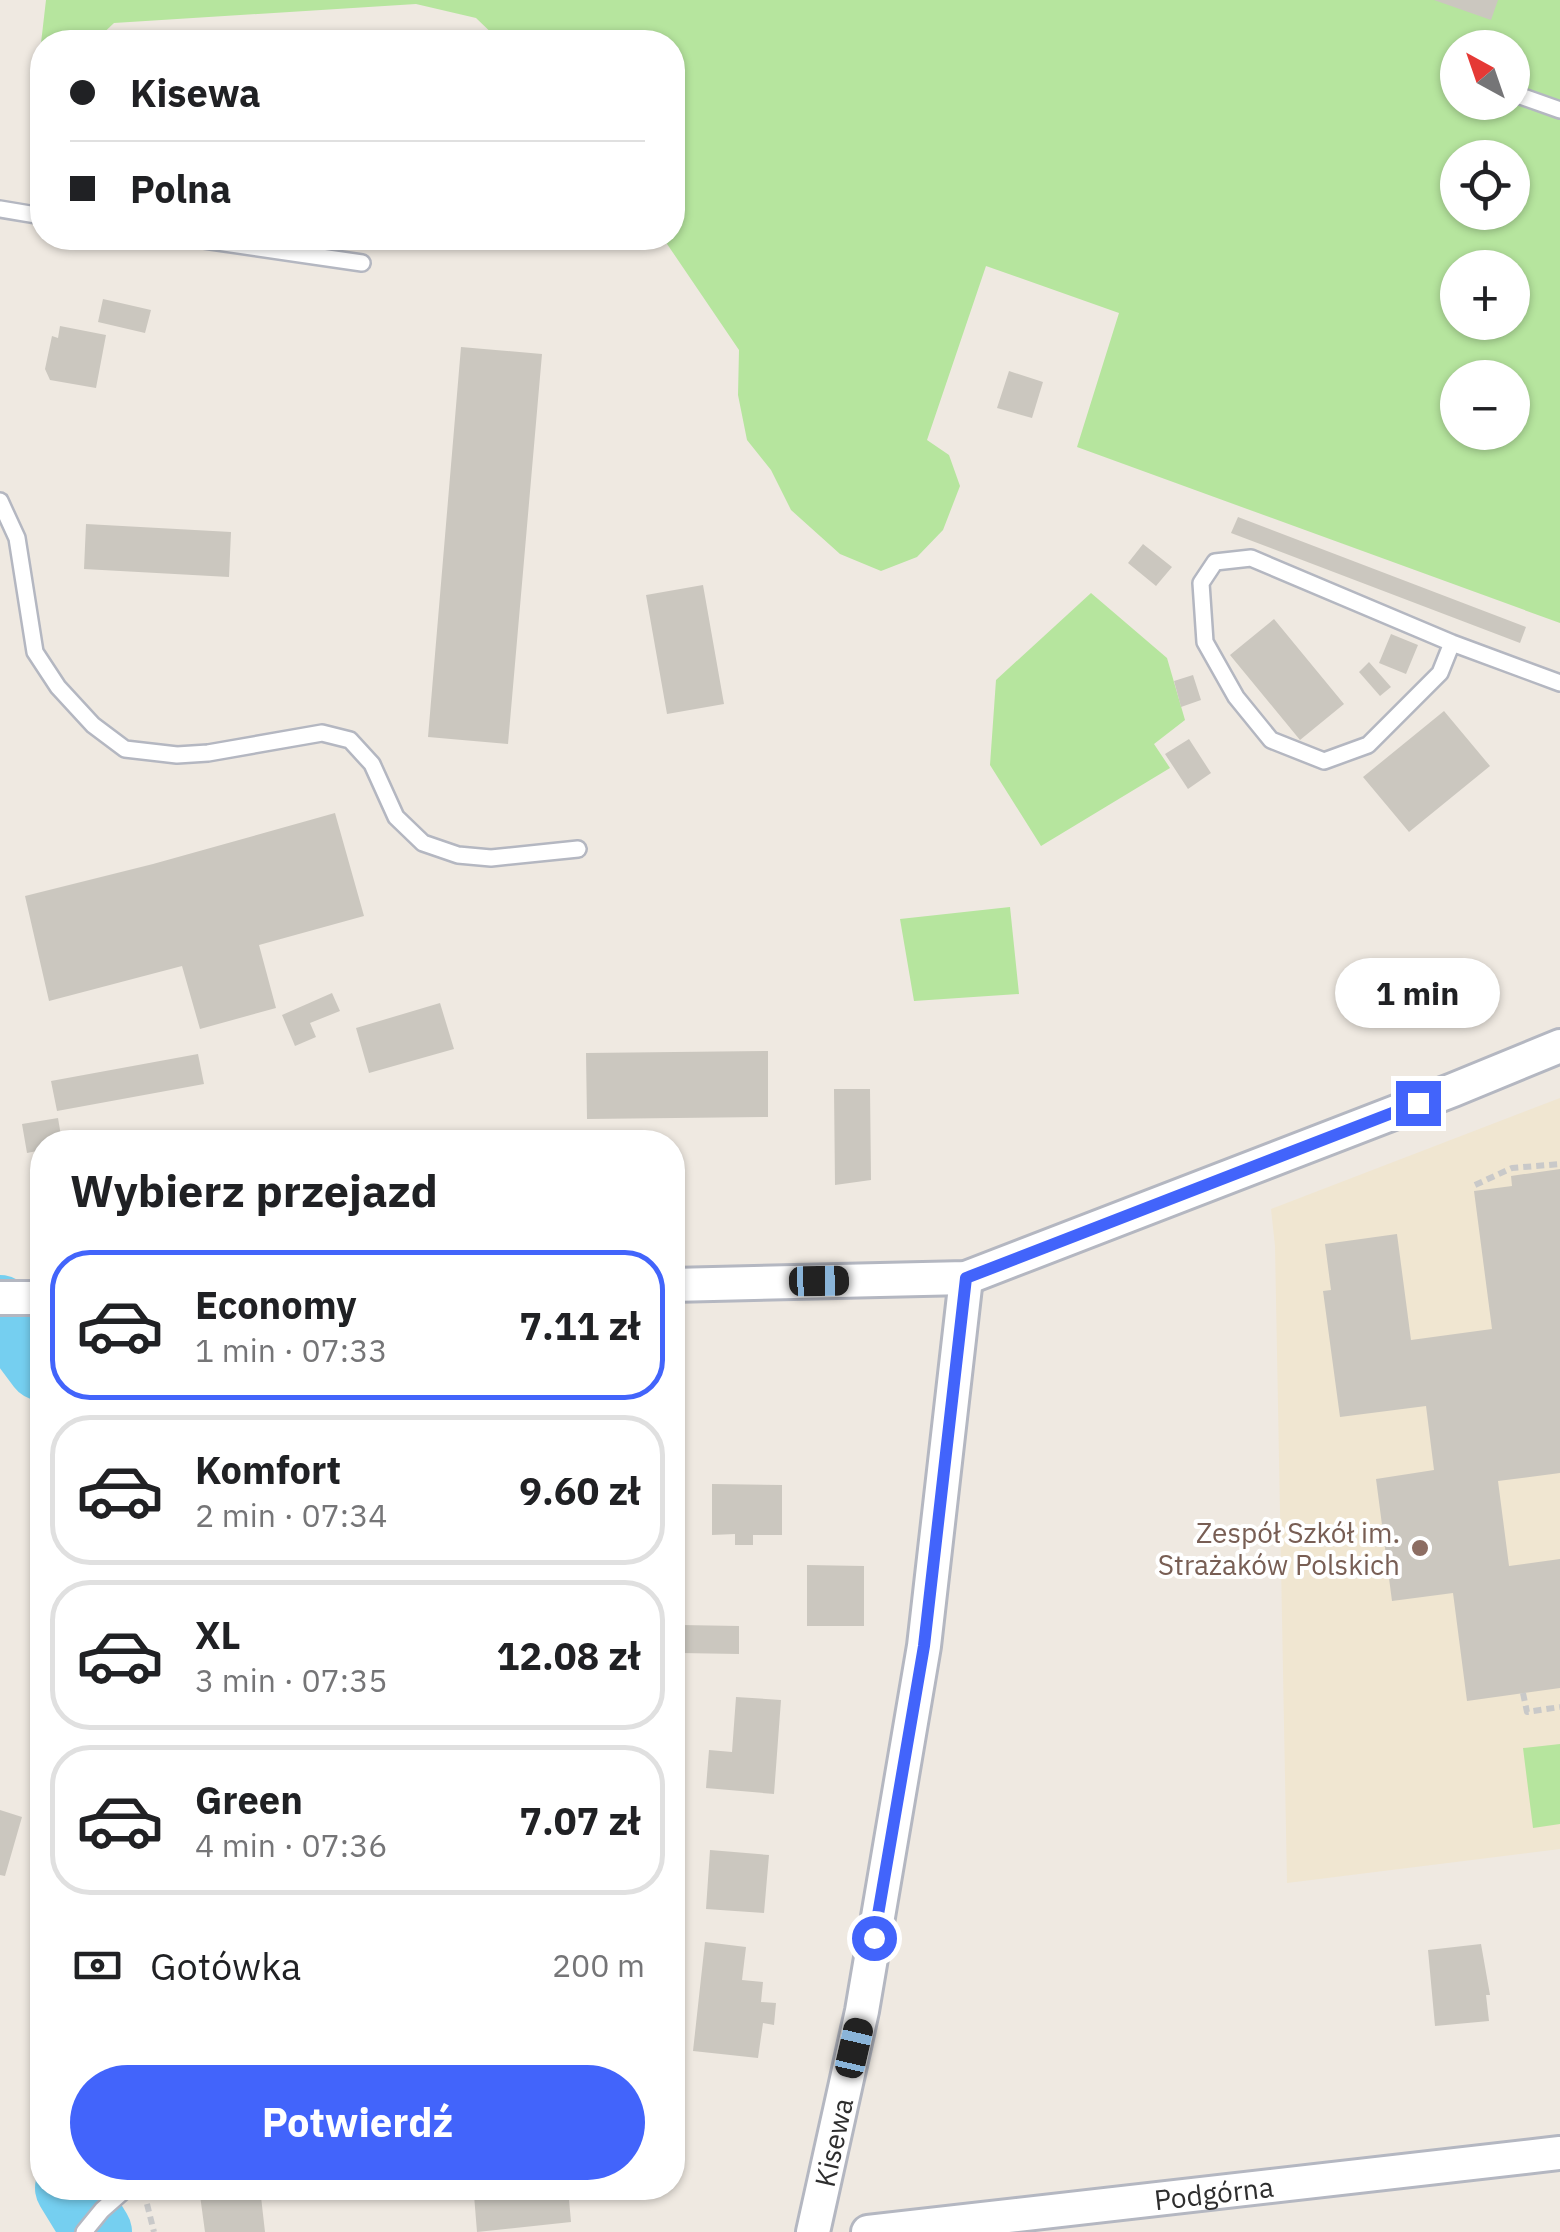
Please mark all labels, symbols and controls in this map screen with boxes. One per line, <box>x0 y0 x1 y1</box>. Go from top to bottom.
north arrow <box>1440 30 1530 120</box>
map controls <box>1440 30 1530 450</box>
text: Kisewa <box>130 68 261 117</box>
button: locate <box>1440 140 1530 230</box>
text: Polna <box>130 164 231 213</box>
button: + <box>1440 250 1530 340</box>
button: − <box>1440 360 1530 450</box>
callout: 1 min <box>1336 958 1500 1028</box>
text: 1 min <box>1376 972 1459 1014</box>
route end <box>1396 1081 1441 1126</box>
text: Wybierz przejazd <box>70 1161 438 1219</box>
car <box>789 1265 849 1297</box>
icon: car <box>75 1280 165 1370</box>
text: Economy <box>195 1280 357 1329</box>
text: 7.11 zł <box>519 1301 640 1350</box>
text: 1 min · 07:33 <box>195 1329 388 1371</box>
icon: car <box>75 1445 165 1535</box>
text: Komfort <box>195 1445 341 1494</box>
text: 9.60 zł <box>519 1466 640 1515</box>
text: 2 min · 07:34 <box>195 1494 388 1536</box>
place label: Zespół Szkół im. Strażaków Polskich <box>1158 1514 1400 1583</box>
marker: Zespół Szkół im. Strażaków Polskich <box>1409 1537 1431 1559</box>
icon: car <box>75 1610 165 1700</box>
text: XL <box>195 1610 241 1659</box>
text: 12.08 zł <box>496 1631 640 1680</box>
text: 3 min · 07:35 <box>195 1659 388 1701</box>
icon: car <box>75 1775 165 1865</box>
text: Green <box>195 1775 303 1824</box>
text: 7.07 zł <box>519 1796 640 1845</box>
text: 4 min · 07:36 <box>195 1824 388 1866</box>
route start <box>852 1916 897 1961</box>
icon: cash <box>70 1938 125 1993</box>
text: Gotówka <box>150 1941 301 1990</box>
text: 200 m <box>552 1944 645 1986</box>
car <box>833 2015 875 2081</box>
button: Potwierdź <box>70 2065 645 2180</box>
street label: Kisewa <box>805 2094 861 2190</box>
street label: Podgórna <box>1152 2167 1275 2218</box>

